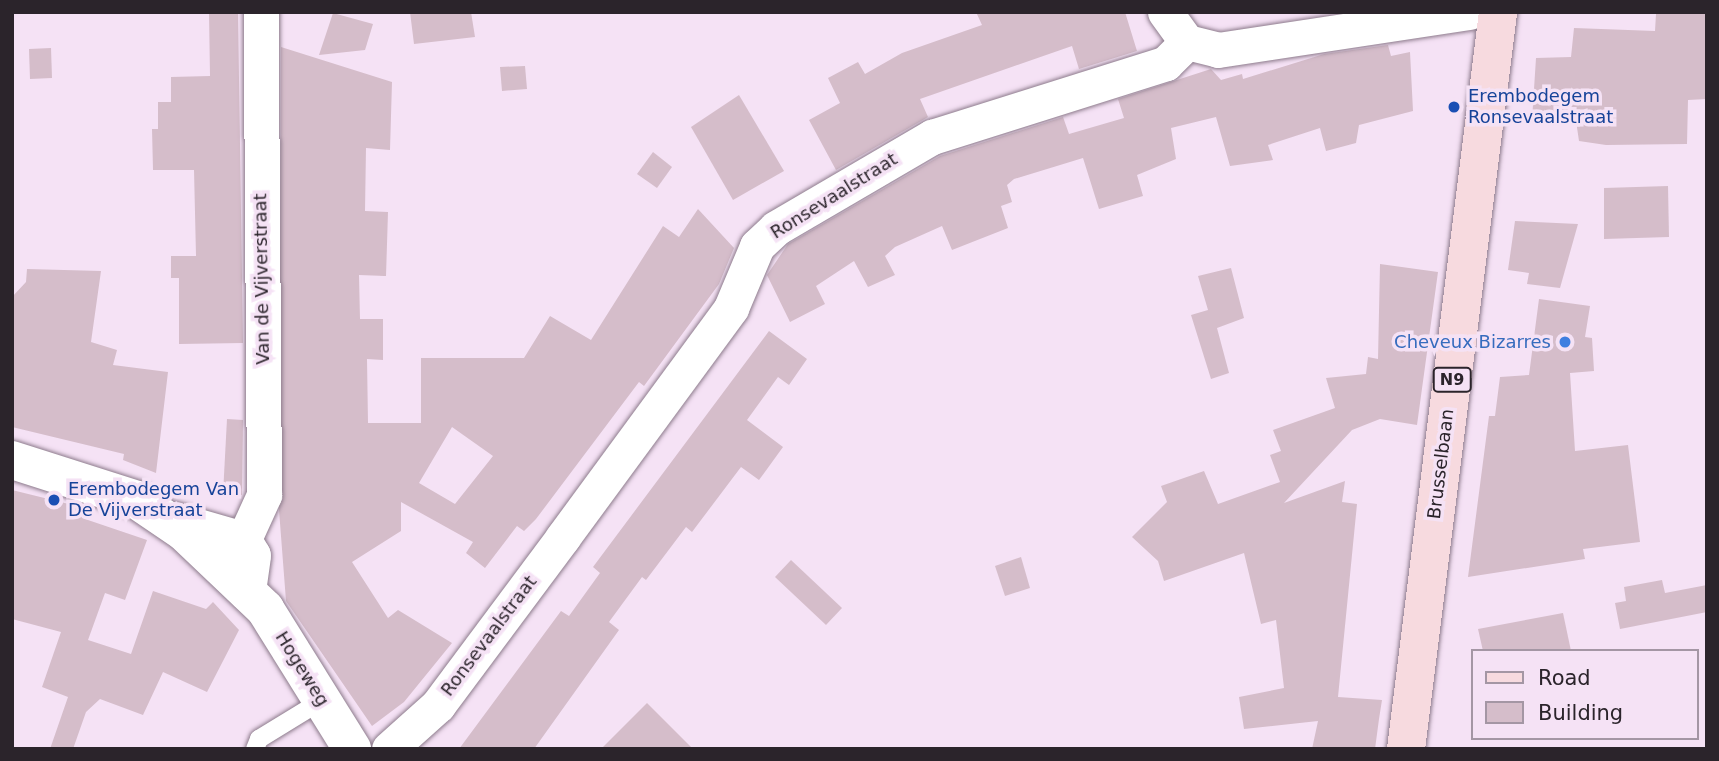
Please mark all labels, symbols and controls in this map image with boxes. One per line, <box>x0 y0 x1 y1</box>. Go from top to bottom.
place label: Erembodegem Ronsevaalstraat <box>1468 86 1613 128</box>
marker: Erembodegem Ronsevaalstraat <box>1446 99 1462 115</box>
street label: Ronsevaalstraat <box>767 148 901 244</box>
street label: Van de Vijverstraat <box>250 193 274 365</box>
place label: Cheveux Bizarres <box>1394 331 1551 353</box>
marker: Cheveux Bizarres <box>1557 334 1573 350</box>
road number: N9 <box>1431 368 1473 392</box>
street label: Brusselbaan <box>1424 408 1458 520</box>
place label: Erembodegem Van De Vijverstraat <box>68 479 239 522</box>
marker: Erembodegem Van De Vijverstraat <box>46 492 62 508</box>
street label: Ronsevaalstraat <box>437 572 541 700</box>
street label: Hogeweg <box>271 628 333 710</box>
legend <box>1470 649 1698 740</box>
text: Road <box>1538 666 1591 690</box>
text: Building <box>1538 701 1623 725</box>

